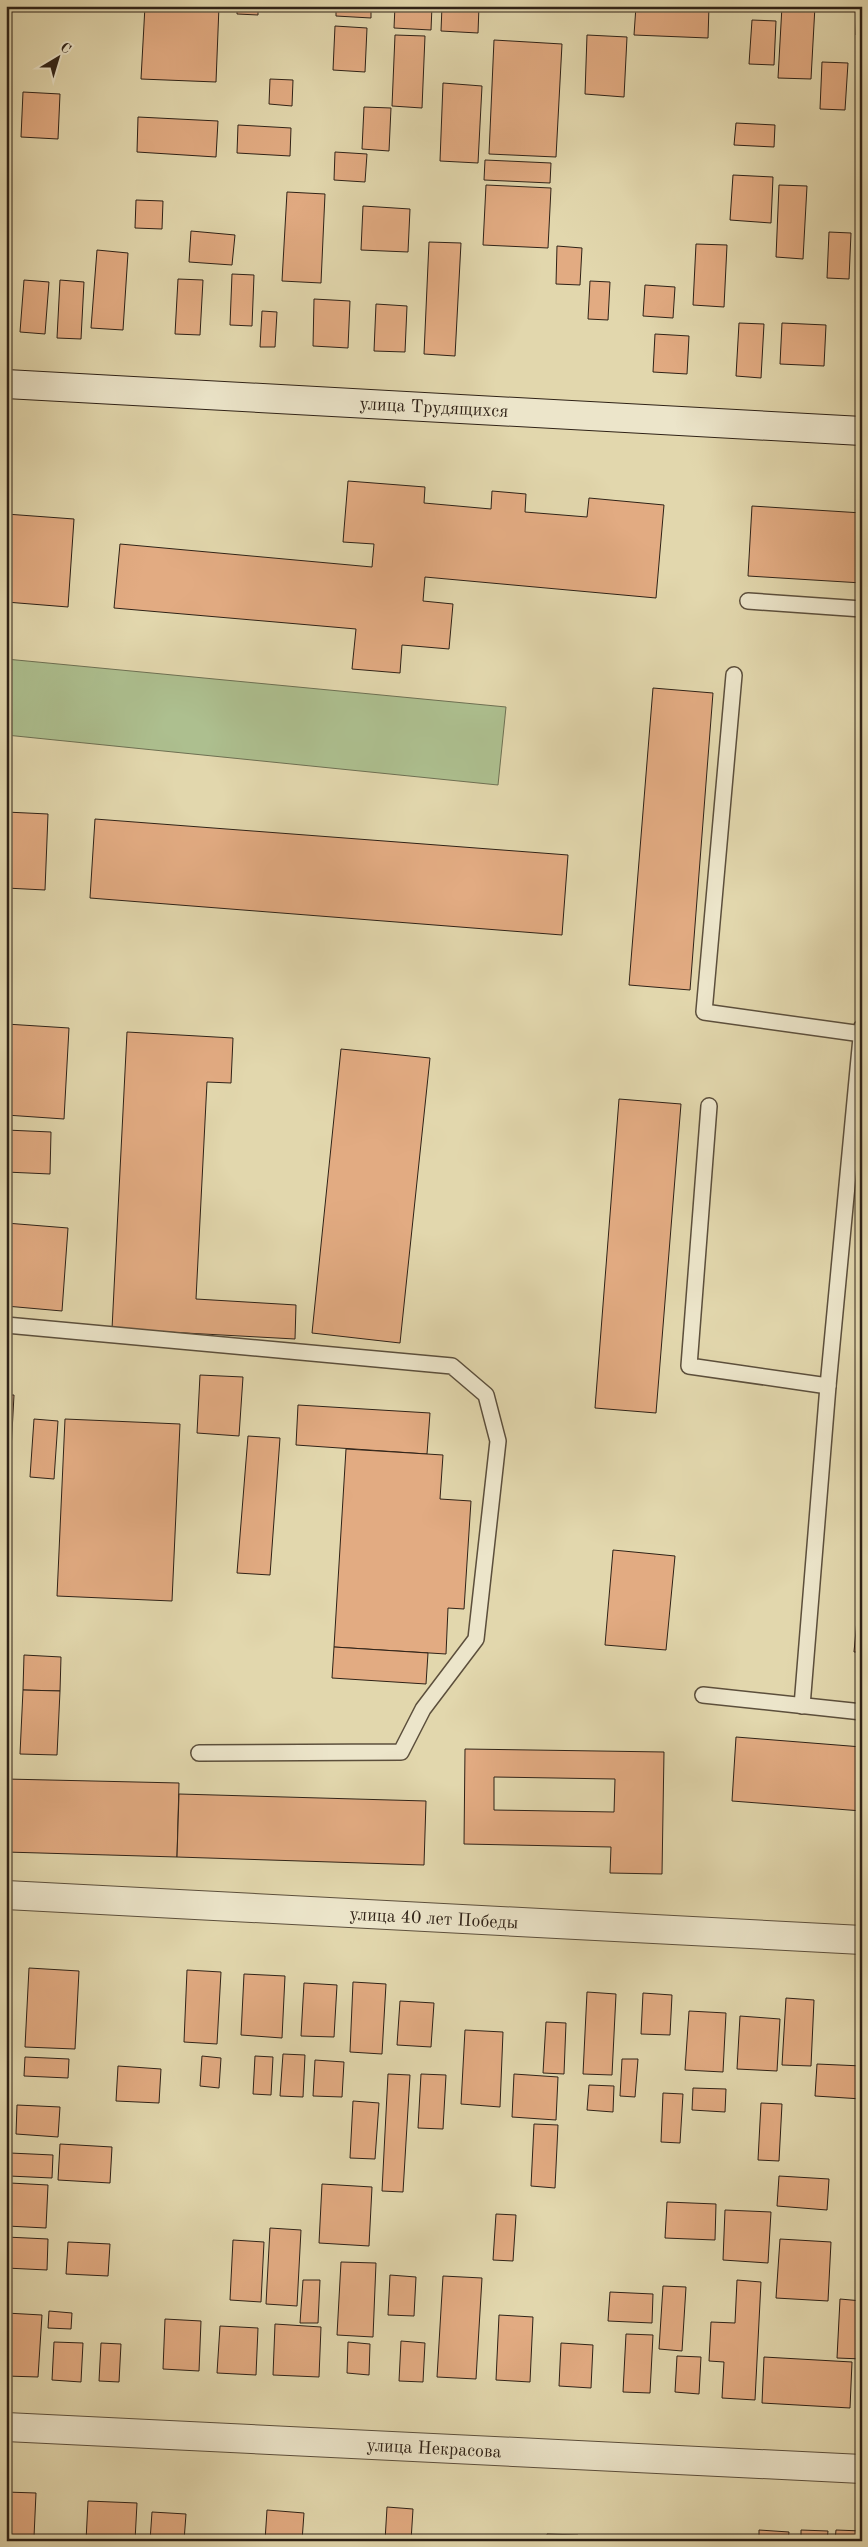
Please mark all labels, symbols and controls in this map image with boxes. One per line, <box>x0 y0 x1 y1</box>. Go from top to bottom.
north arrow <box>32 32 82 82</box>
text: С <box>57 40 73 57</box>
street label: улица Трудящихся <box>359 395 509 421</box>
street label: улица 40 лет Победы <box>349 1906 519 1932</box>
street label: улица Некрасова <box>366 2436 502 2462</box>

